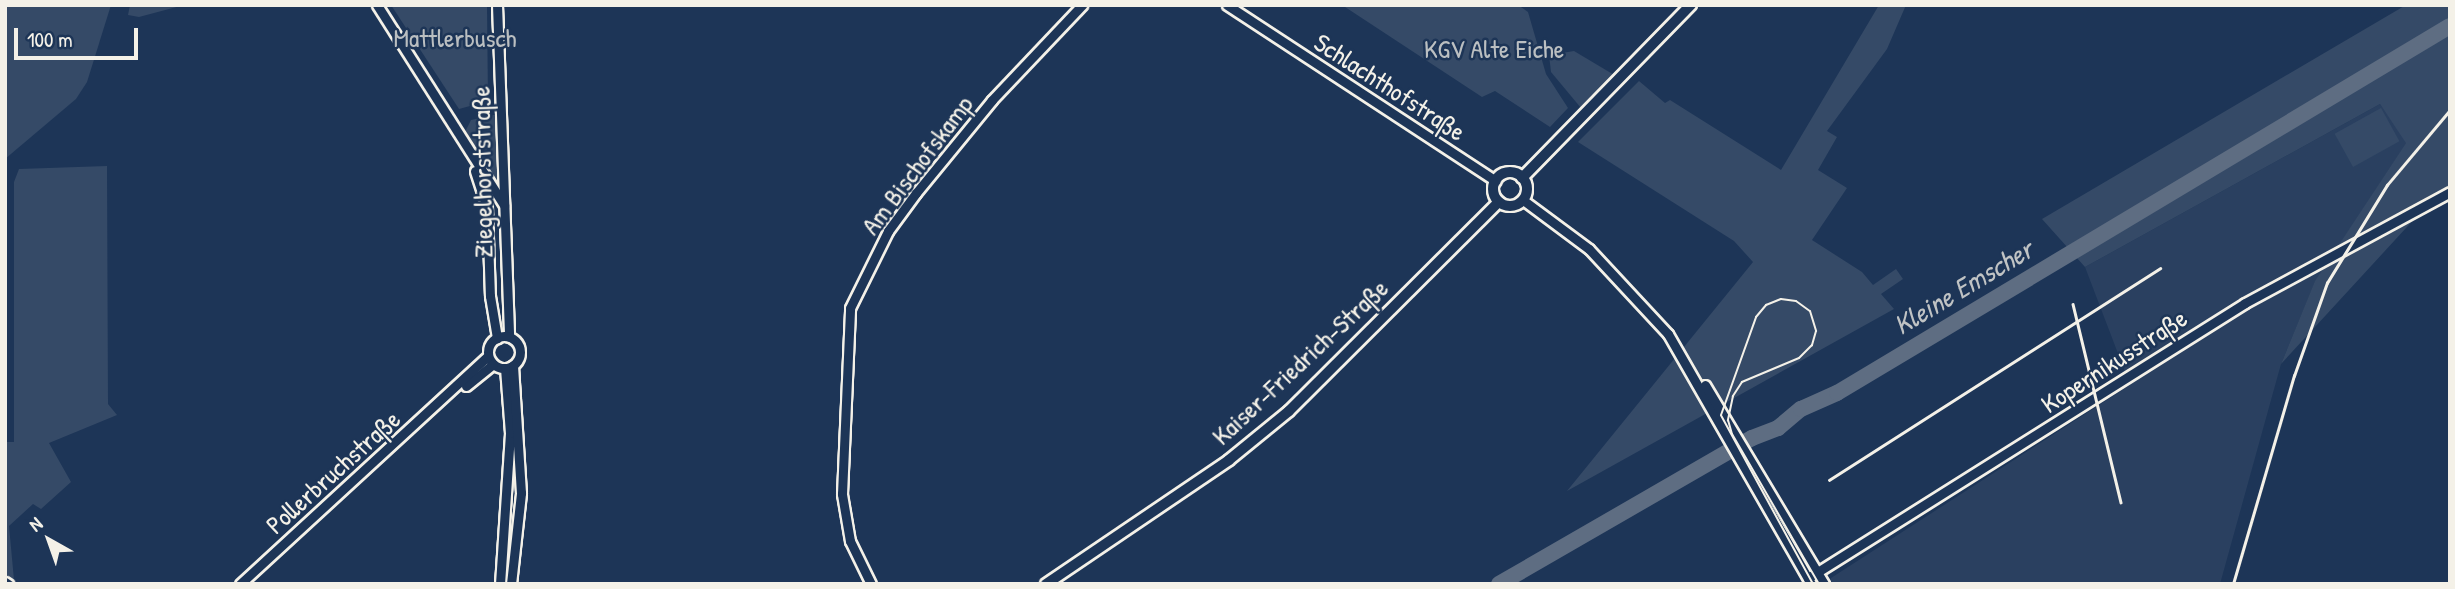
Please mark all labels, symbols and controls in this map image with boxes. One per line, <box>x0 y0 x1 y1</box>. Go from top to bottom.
scale bar <box>18 14 142 58</box>
park label: Mattlerbusch <box>394 22 516 54</box>
text: 100 m <box>27 25 73 54</box>
street label: Schlachthofstraße <box>1309 27 1471 147</box>
park label: KGV Alte Eiche <box>1424 33 1564 65</box>
street label: Ziegelhorststraße <box>465 86 499 258</box>
street label: Am Bischofskamp <box>855 89 979 241</box>
water label: Kleine Emscher <box>1887 232 2039 342</box>
street label: Kaiser-Friedrich-Straße <box>1206 272 1394 452</box>
street label: Kopernikusstraße <box>2035 302 2193 420</box>
street label: Pollerbruchstraße <box>259 404 407 540</box>
north arrow <box>14 505 84 575</box>
text: N <box>23 511 48 537</box>

